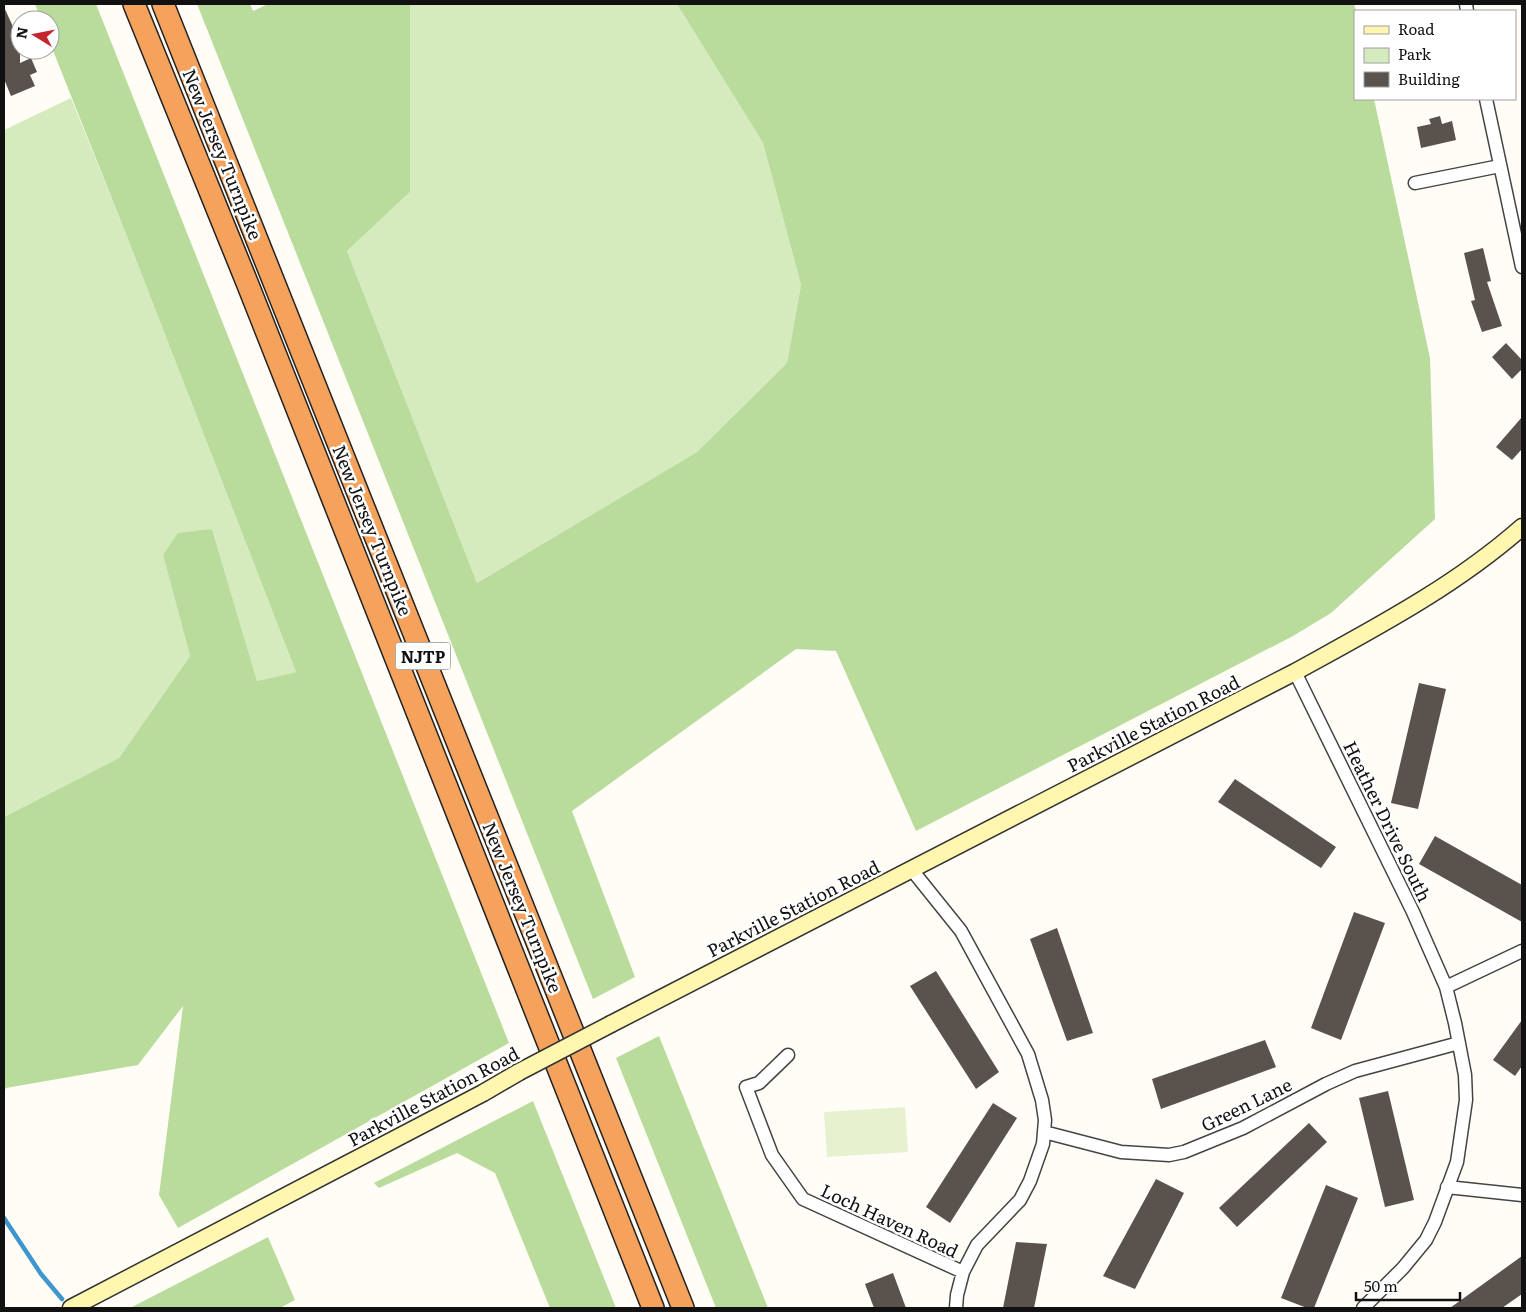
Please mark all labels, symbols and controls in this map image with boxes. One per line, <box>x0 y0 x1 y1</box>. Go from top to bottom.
north arrow <box>10 10 60 60</box>
legend <box>1354 10 1516 100</box>
text: Road <box>1398 17 1434 40</box>
text: N <box>10 25 32 40</box>
text: Park <box>1398 42 1432 65</box>
street label: New Jersey Turnpike <box>176 64 270 244</box>
text: Building <box>1398 67 1460 90</box>
street label: New Jersey Turnpike <box>326 440 420 620</box>
road number: NJTP <box>396 642 450 669</box>
street label: Parkville Station Road <box>1062 668 1244 778</box>
street label: Heather Drive South <box>1337 736 1439 906</box>
street label: New Jersey Turnpike <box>476 817 570 997</box>
street label: Parkville Station Road <box>702 853 884 963</box>
street label: Parkville Station Road <box>343 1039 523 1153</box>
street label: Green Lane <box>1196 1070 1296 1138</box>
street label: Loch Haven Road <box>817 1176 963 1264</box>
scale bar <box>1356 1270 1460 1302</box>
text: 50 m <box>1364 1274 1398 1297</box>

